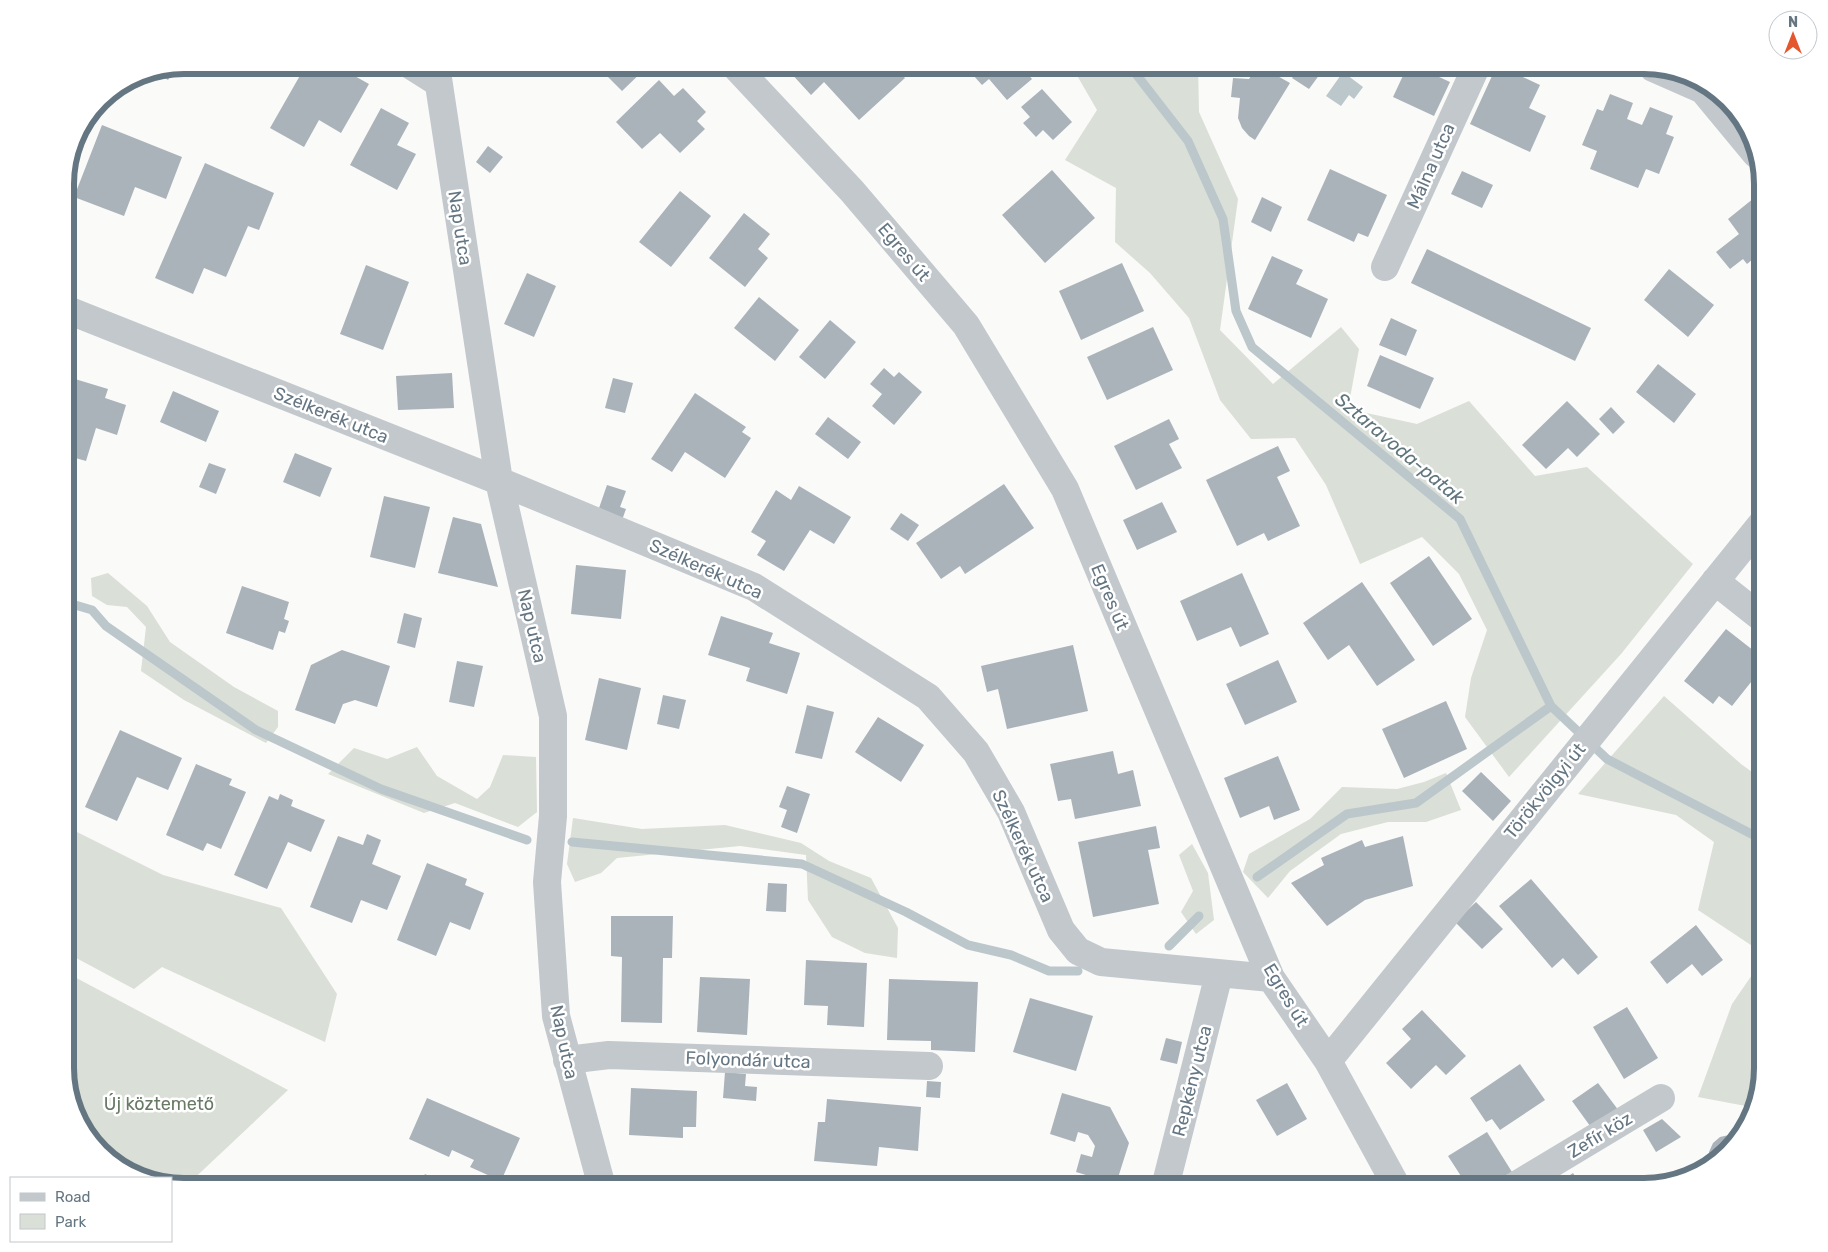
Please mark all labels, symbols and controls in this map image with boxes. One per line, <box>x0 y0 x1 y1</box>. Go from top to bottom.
north arrow <box>1768 10 1818 60</box>
text: N <box>1788 14 1798 31</box>
street label: Málna utca <box>1402 120 1460 212</box>
street label: Nap utca <box>443 189 477 267</box>
street label: Egres út <box>873 218 935 286</box>
street label: Szélkerék utca <box>270 382 392 448</box>
water label: Sztaravoda-patak <box>1330 388 1469 509</box>
street label: Szélkerék utca <box>646 534 766 604</box>
street label: Egres út <box>1086 561 1134 633</box>
street label: Nap utca <box>513 587 551 665</box>
street label: Törökvölgyi út <box>1500 739 1590 843</box>
street label: Szélkerék utca <box>987 786 1059 906</box>
street label: Egres út <box>1259 959 1313 1031</box>
street label: Nap utca <box>545 1003 583 1081</box>
street label: Repkény utca <box>1168 1023 1216 1139</box>
street label: Folyondár utca <box>685 1047 811 1073</box>
park label: Új köztemető <box>104 1093 214 1115</box>
street label: Zefír köz <box>1564 1107 1636 1163</box>
legend <box>10 1177 172 1242</box>
text: Road <box>55 1188 91 1206</box>
text: Park <box>55 1213 86 1231</box>

